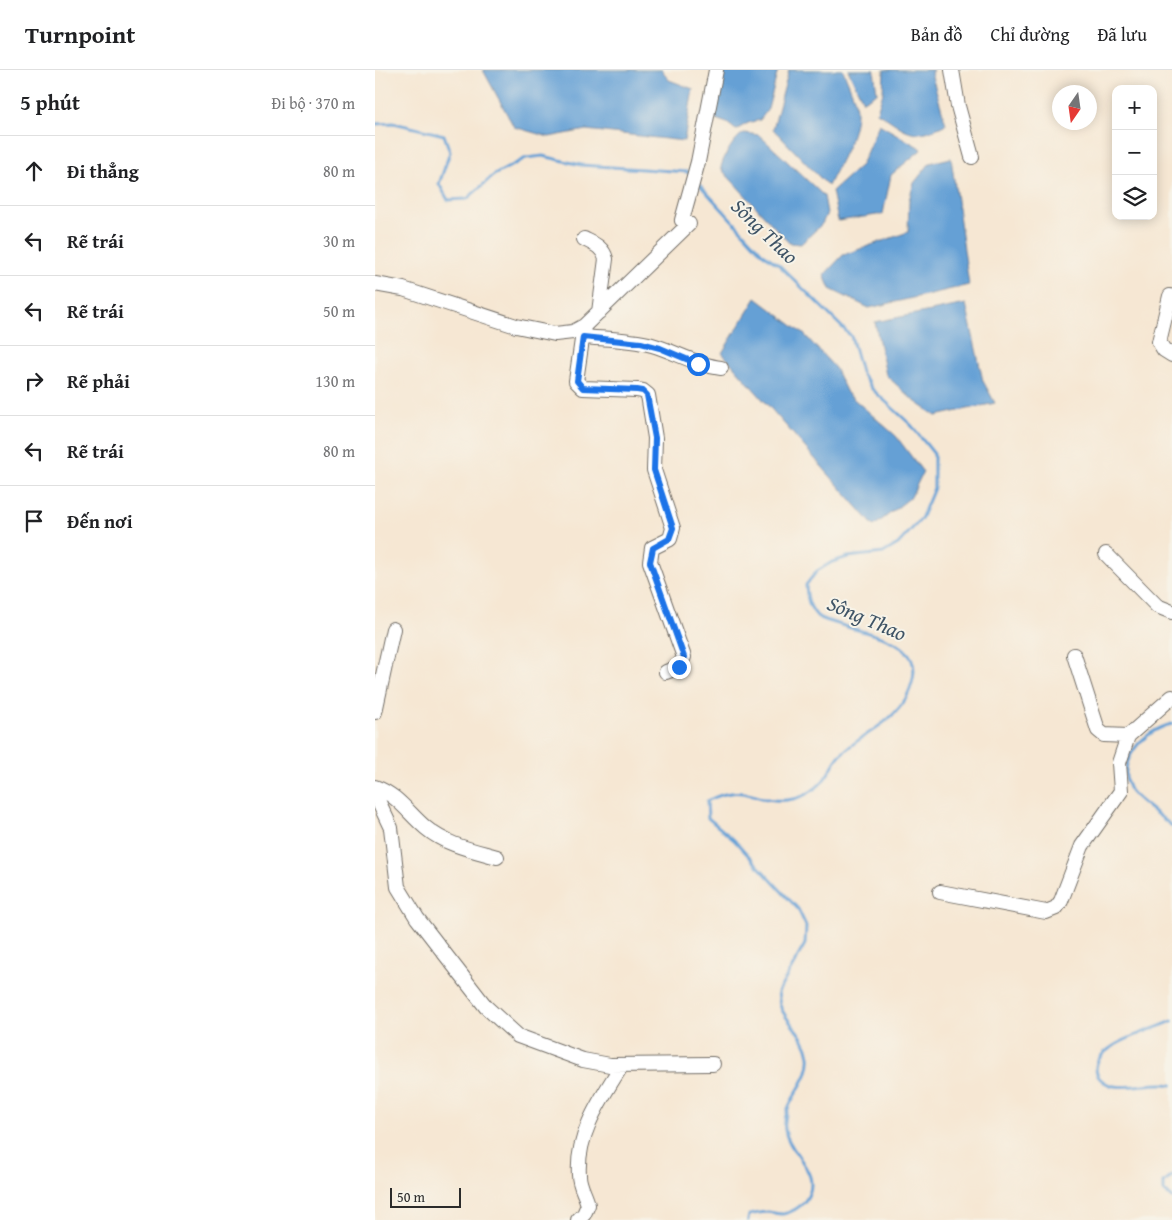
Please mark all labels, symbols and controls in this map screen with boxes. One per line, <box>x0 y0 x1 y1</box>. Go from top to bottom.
text: Turnpoint <box>25 17 135 52</box>
text: Bản đồ <box>911 21 962 48</box>
text: Chỉ đường <box>990 21 1069 48</box>
text: Đã lưu <box>1097 21 1147 48</box>
north arrow <box>1052 85 1097 130</box>
map controls <box>1112 85 1157 220</box>
button: + <box>1112 85 1157 130</box>
text: 5 phút <box>20 87 80 118</box>
text: Đi bộ · 370 m <box>271 91 355 115</box>
button: − <box>1112 130 1157 175</box>
icon: ahead <box>20 157 48 185</box>
text: Đi thẳng <box>67 157 139 185</box>
text: 80 m <box>323 159 355 183</box>
button: layers <box>1112 175 1157 220</box>
water label: Sông Thao <box>724 191 806 271</box>
icon: left <box>20 227 48 255</box>
text: Rẽ trái <box>67 227 124 255</box>
text: 30 m <box>323 229 355 253</box>
icon: left <box>20 297 48 325</box>
text: Rẽ trái <box>67 297 124 325</box>
text: 50 m <box>323 299 355 323</box>
route start <box>687 353 710 376</box>
icon: right <box>20 367 48 395</box>
text: Rẽ phải <box>67 367 130 395</box>
text: 130 m <box>315 369 355 393</box>
icon: left <box>20 437 48 465</box>
text: Rẽ trái <box>67 437 124 465</box>
text: 80 m <box>323 439 355 463</box>
icon: arrive <box>20 507 48 535</box>
text: Đến nơi <box>67 507 133 535</box>
water label: Sông Thao <box>823 587 911 649</box>
route end <box>668 656 691 679</box>
scale bar <box>390 1185 461 1208</box>
text: 50 m <box>397 1187 425 1207</box>

